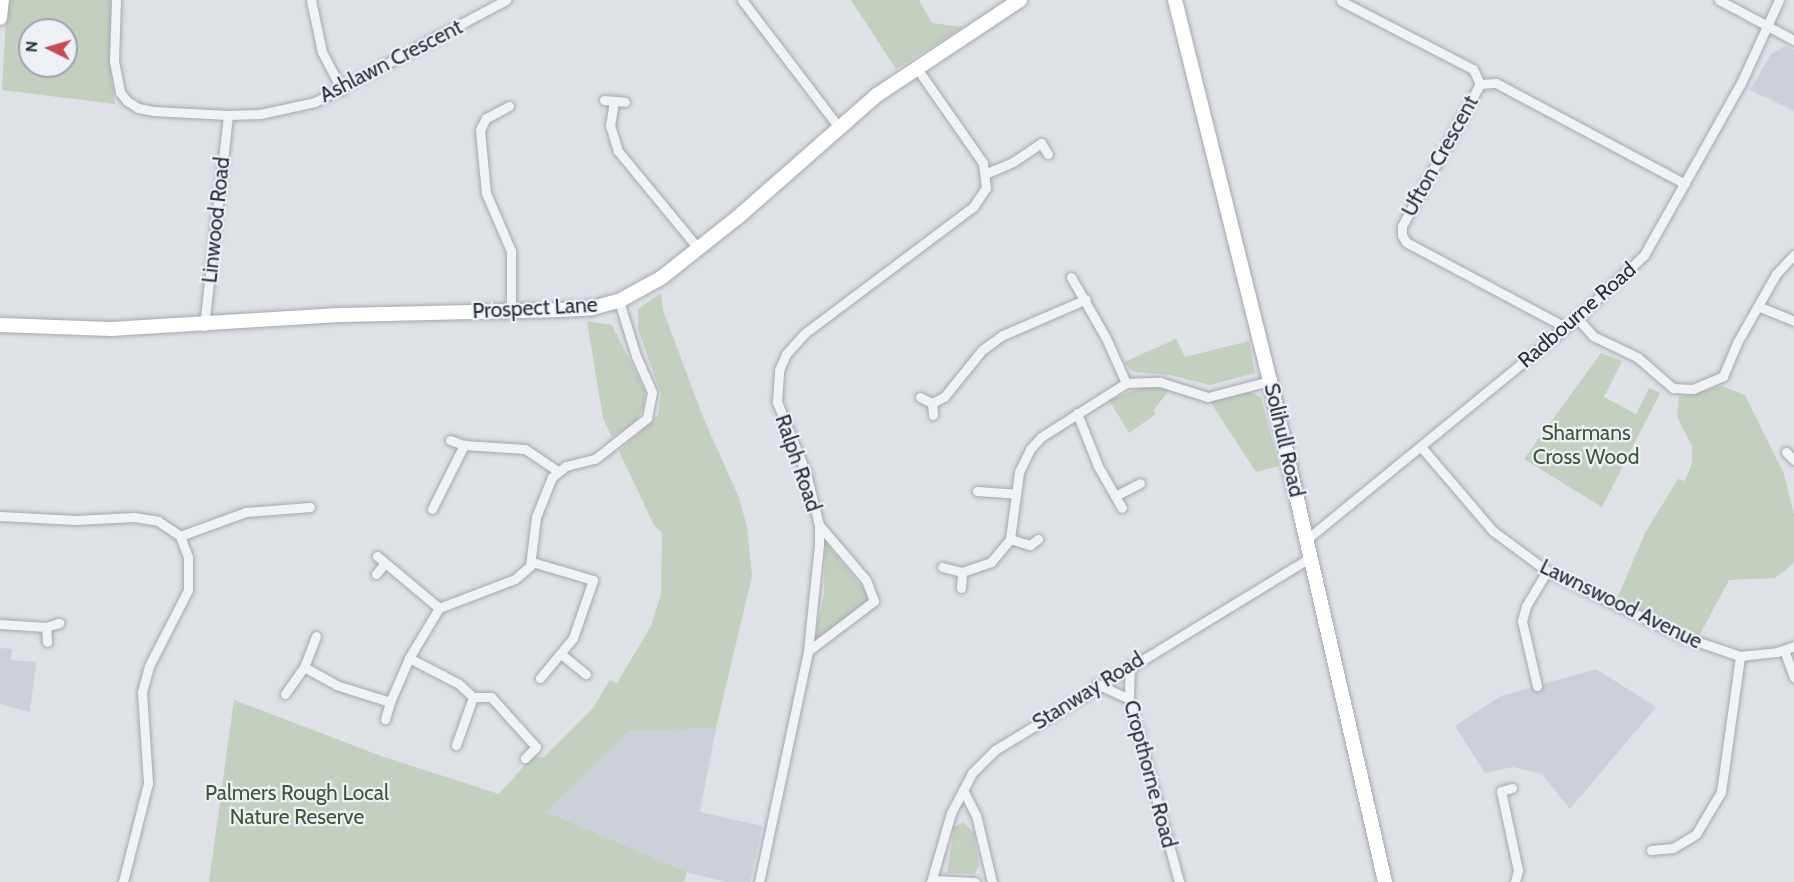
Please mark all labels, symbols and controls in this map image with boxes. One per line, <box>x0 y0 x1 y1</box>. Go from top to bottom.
street label: Ashlawn Crescent <box>315 14 467 108</box>
north arrow <box>18 18 78 78</box>
text: N <box>22 40 42 53</box>
street label: Ufton Crescent <box>1396 91 1484 221</box>
street label: Linwood Road <box>197 156 235 284</box>
street label: Radbourne Road <box>1513 257 1641 373</box>
street label: Prospect Lane <box>472 292 598 324</box>
street label: Solihull Road <box>1259 381 1309 499</box>
street label: Ralph Road <box>770 411 826 515</box>
park label: Sharmans Cross Wood <box>1533 420 1639 470</box>
street label: Lawnswood Avenue <box>1536 554 1706 654</box>
street label: Stanway Road <box>1028 647 1148 735</box>
street label: Cropthorne Road <box>1118 697 1182 851</box>
park label: Palmers Rough Local Nature Reserve <box>205 780 389 830</box>

